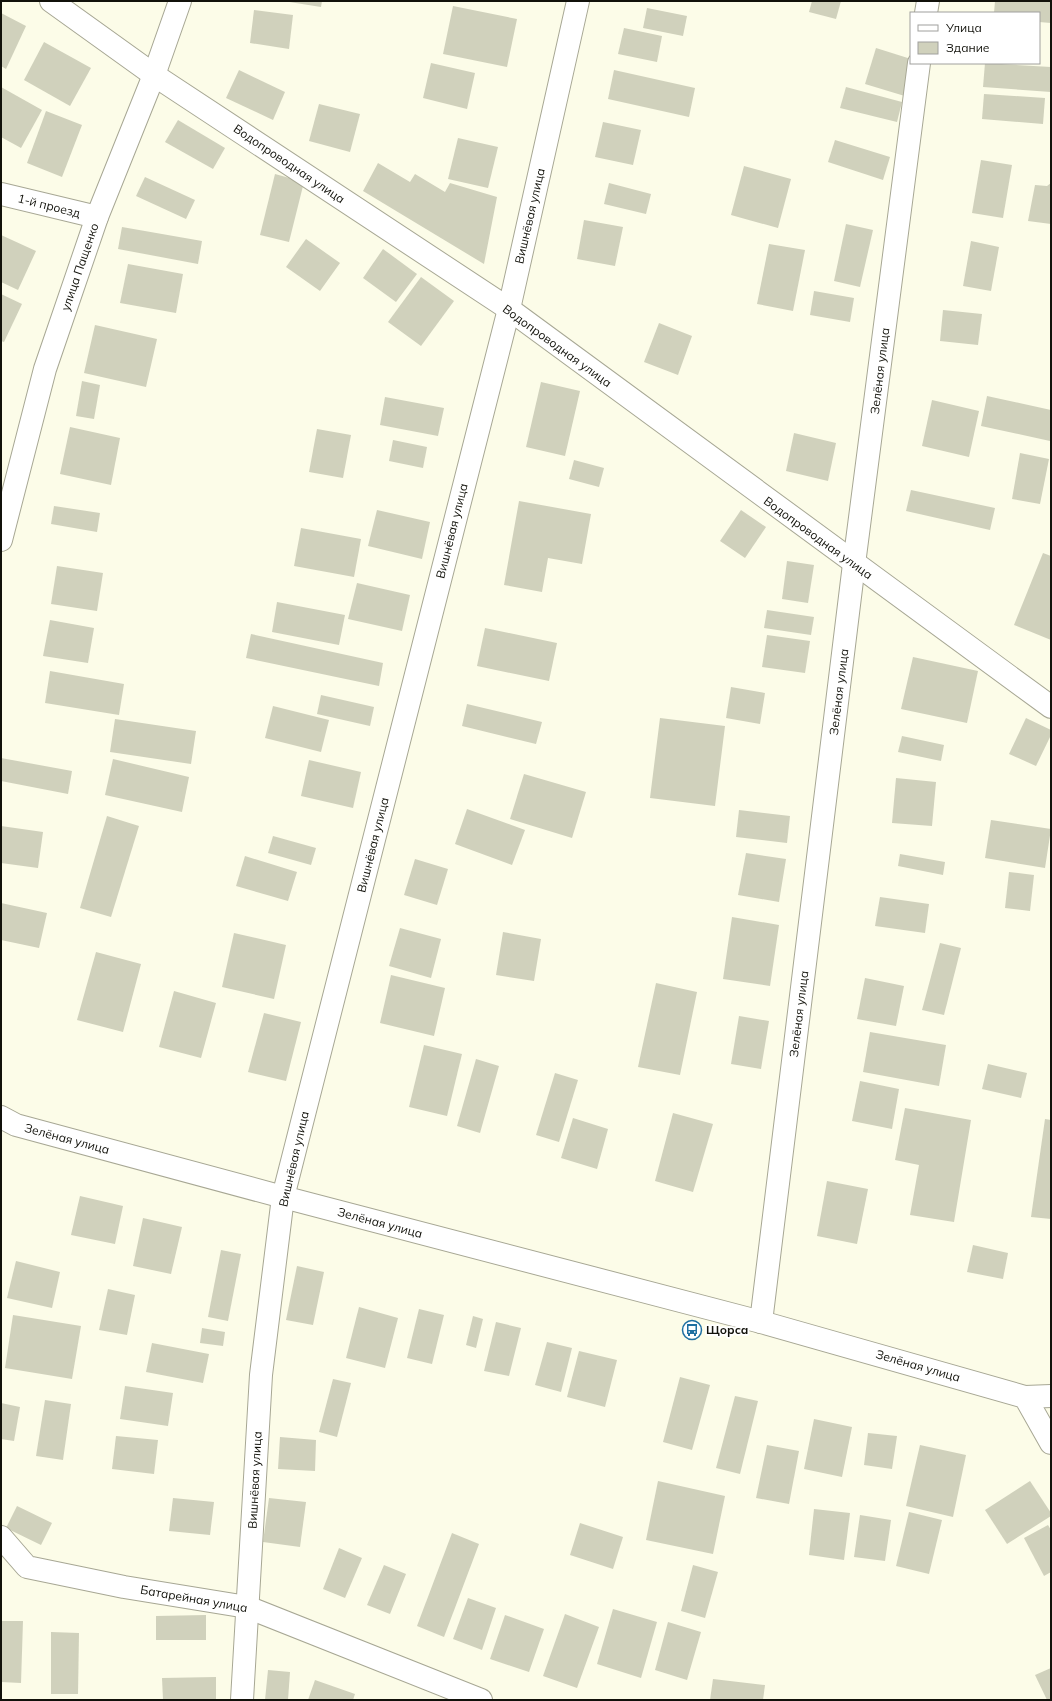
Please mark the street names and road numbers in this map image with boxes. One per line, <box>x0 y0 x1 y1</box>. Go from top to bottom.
street label: Водопроводная улица <box>231 121 348 206</box>
street label: Вишнёвая улица <box>511 167 548 265</box>
street label: 1-й проезд <box>16 190 82 221</box>
street label: улица Пащенко <box>57 221 102 313</box>
street label: Водопроводная улица <box>500 301 615 390</box>
street label: Зелёная улица <box>867 327 892 415</box>
street label: Вишнёвая улица <box>432 482 471 580</box>
street label: Водопроводная улица <box>761 493 876 582</box>
street label: Зелёная улица <box>826 648 851 736</box>
street label: Вишнёвая улица <box>353 796 392 894</box>
street label: Зелёная улица <box>786 970 811 1058</box>
street label: Вишнёвая улица <box>275 1110 312 1208</box>
street label: Зелёная улица <box>23 1120 111 1157</box>
street label: Зелёная улица <box>336 1204 424 1241</box>
street label: Зелёная улица <box>874 1346 962 1385</box>
street label: Вишнёвая улица <box>244 1431 265 1529</box>
street label: Батарейная улица <box>139 1582 249 1615</box>

